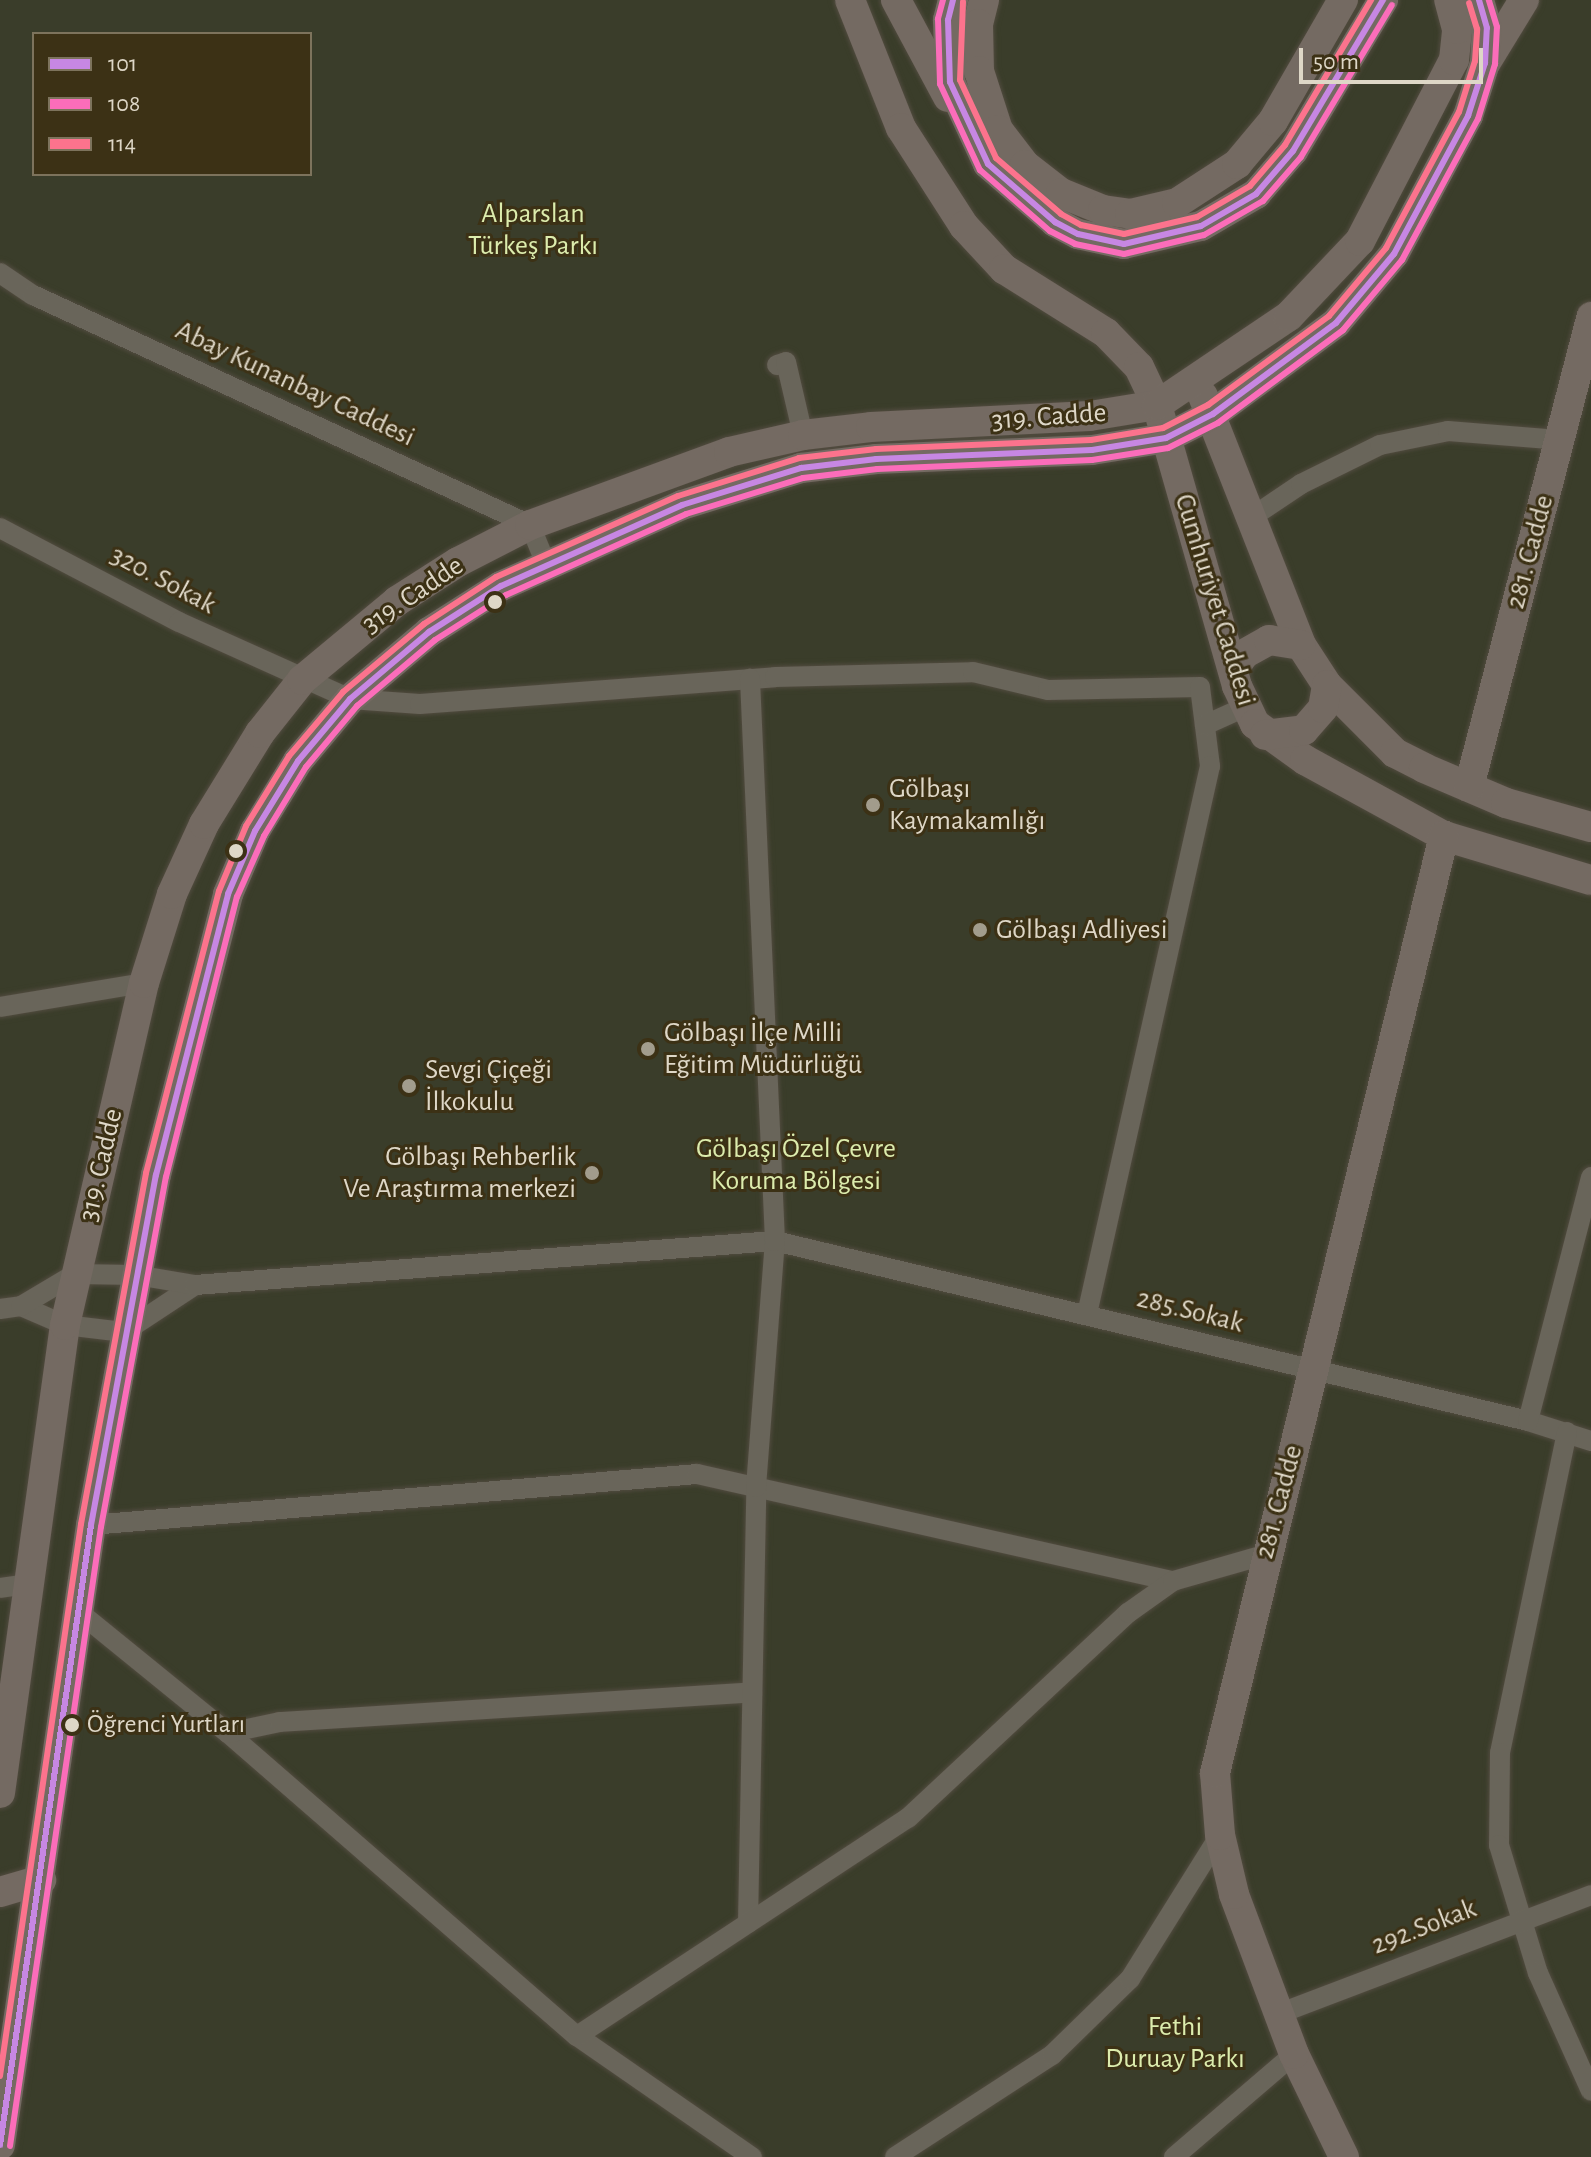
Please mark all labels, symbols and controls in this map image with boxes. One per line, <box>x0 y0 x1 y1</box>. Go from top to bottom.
legend <box>32 32 312 176</box>
scale bar <box>1303 32 1487 82</box>
text: 50 m <box>1313 50 1359 74</box>
text: 101 <box>108 52 137 76</box>
text: 108 <box>108 92 140 116</box>
text: 114 <box>108 132 136 156</box>
park label: Alparslan Türkeş Parkı <box>468 197 598 263</box>
street label: Abay Kunanbay Caddesi <box>170 314 420 454</box>
street label: 319. Cadde <box>991 396 1107 438</box>
street label: Cumhuriyet Caddesi <box>1167 490 1263 710</box>
street label: 281. Cadde <box>1499 492 1561 612</box>
street label: 320. Sokak <box>105 538 221 622</box>
street label: 319. Cadde <box>356 549 470 641</box>
unlabelled marker <box>487 594 503 610</box>
place label: Gölbaşı Kaymakamlığı <box>889 772 1045 838</box>
marker: Gölbaşı Kaymakamlığı <box>864 796 882 814</box>
unlabelled marker <box>228 843 244 859</box>
place label: Gölbaşı Adliyesi <box>996 913 1167 947</box>
marker: Gölbaşı Adliyesi <box>971 921 989 939</box>
place label: Gölbaşı İlçe Milli Eğitim Müdürlüğü <box>664 1016 862 1082</box>
marker: Gölbaşı İlçe Milli Eğitim Müdürlüğü <box>639 1040 657 1058</box>
place label: Sevgi Çiçeği İlkokulu <box>425 1053 552 1119</box>
marker: Sevgi Çiçeği İlkokulu <box>400 1077 418 1095</box>
street label: 319. Cadde <box>72 1105 130 1225</box>
park label: Gölbaşı Özel Çevre Koruma Bölgesi <box>696 1132 896 1198</box>
place label: Gölbaşı Rehberlik Ve Araştırma merkezi <box>343 1140 576 1206</box>
marker: Gölbaşı Rehberlik Ve Araştırma merkezi <box>583 1164 601 1182</box>
street label: 285.Sokak <box>1133 1282 1247 1340</box>
street label: 281. Cadde <box>1248 1442 1310 1562</box>
place label: Öğrenci Yurtları <box>87 1709 245 1741</box>
marker: Öğrenci Yurtları <box>64 1717 80 1733</box>
street label: 292.Sokak <box>1367 1892 1481 1962</box>
park label: Fethi Duruay Parkı <box>1105 2010 1245 2076</box>

